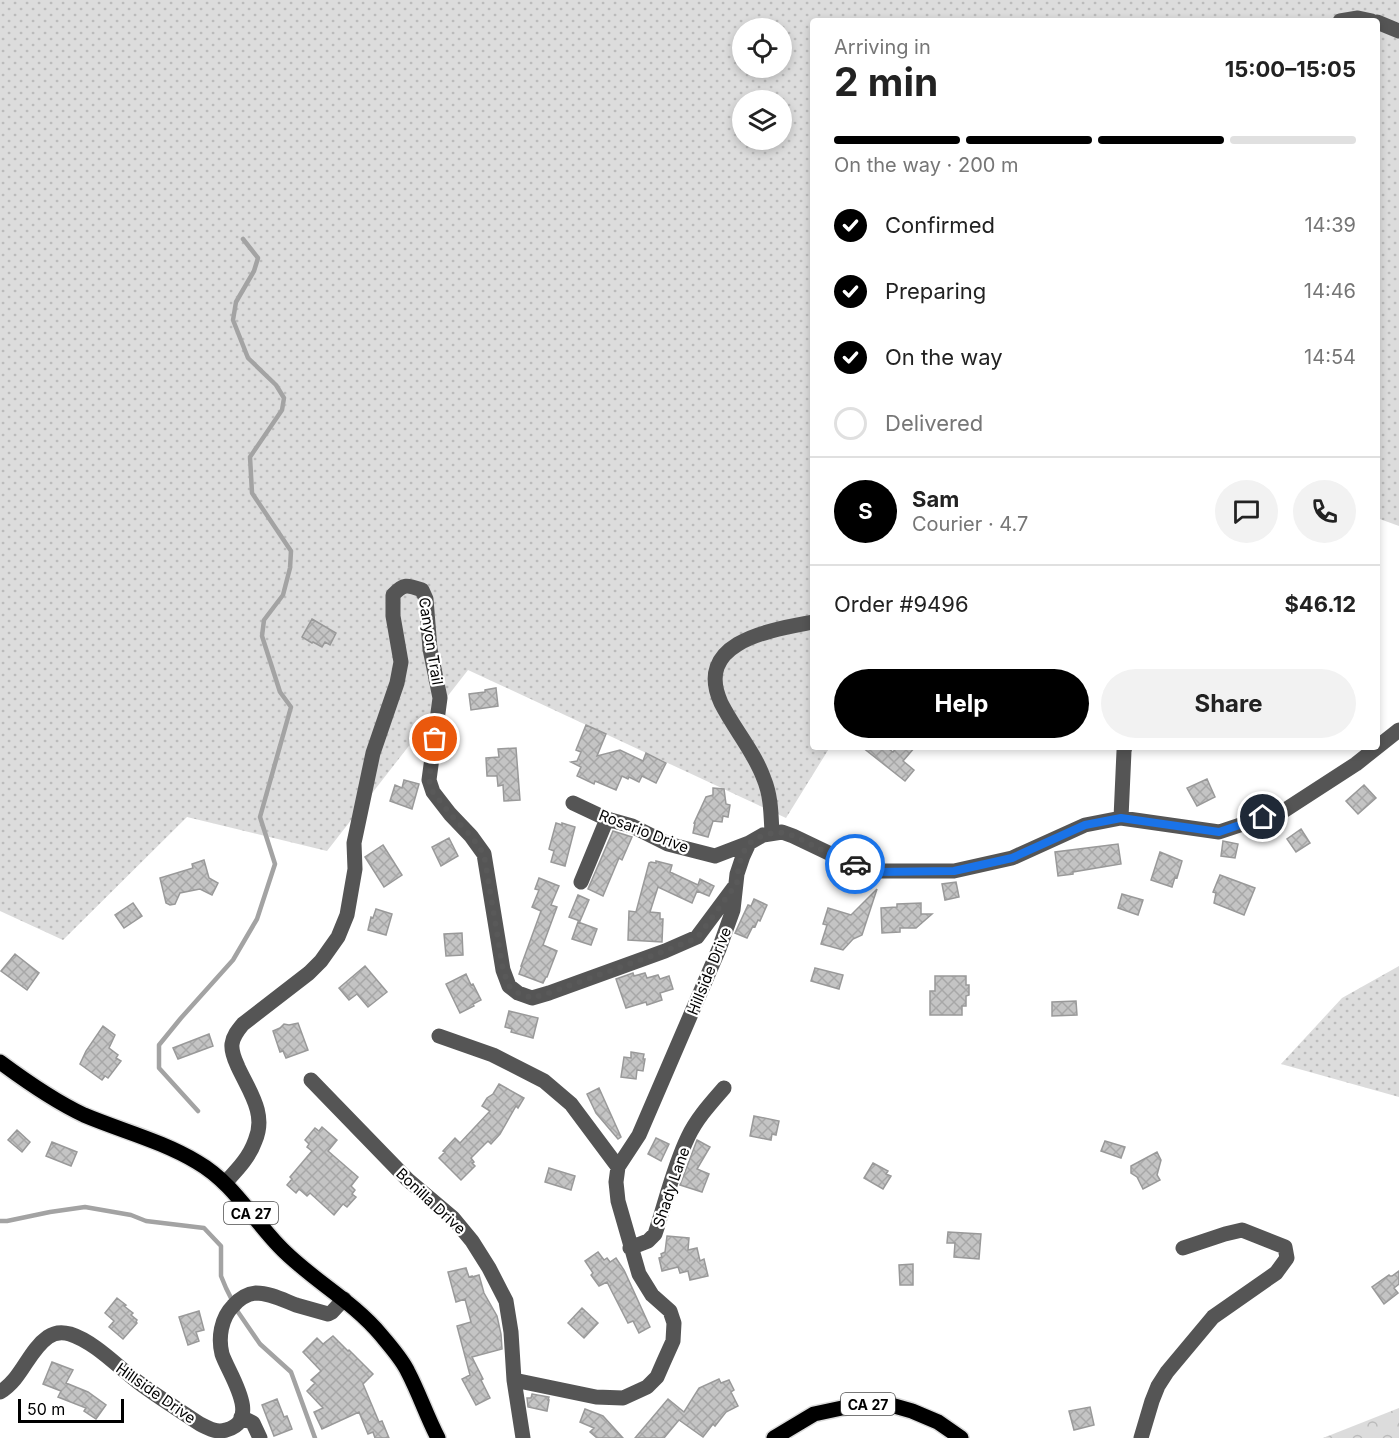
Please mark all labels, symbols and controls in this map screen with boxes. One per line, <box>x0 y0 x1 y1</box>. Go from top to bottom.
map controls <box>732 18 792 150</box>
button: locate <box>732 18 792 78</box>
text: Arriving in <box>834 35 931 59</box>
text: 15:00–15:05 <box>1225 56 1356 82</box>
text: 2 min <box>834 58 938 105</box>
button: layers <box>732 90 792 150</box>
text: On the way · 200 m <box>834 153 1019 177</box>
icon: check <box>834 209 867 242</box>
text: Confirmed <box>885 212 995 238</box>
text: 14:39 <box>1304 213 1356 237</box>
icon: check <box>834 275 867 308</box>
text: Preparing <box>885 278 986 304</box>
text: 14:46 <box>1304 279 1356 303</box>
icon: check <box>834 341 867 374</box>
text: On the way <box>885 344 1003 370</box>
text: 14:54 <box>1304 345 1356 369</box>
text: Delivered <box>885 410 983 436</box>
button: chat <box>1215 480 1278 543</box>
button: phone <box>1293 480 1356 543</box>
text: Sam <box>912 486 959 512</box>
text: S <box>858 498 873 524</box>
text: Courier · 4.7 <box>912 512 1028 536</box>
text: Order #9496 <box>834 591 969 617</box>
text: $46.12 <box>1284 591 1356 617</box>
street label: Canyon Trail <box>415 596 447 686</box>
button: Help <box>834 669 1089 738</box>
button: Share <box>1101 669 1356 738</box>
pin <box>409 713 460 764</box>
icon: bag <box>418 722 451 755</box>
pin <box>1237 791 1288 842</box>
icon: home <box>1246 800 1279 833</box>
street label: Rosario Drive <box>596 805 692 857</box>
courier <box>825 834 885 894</box>
icon: car <box>839 848 872 881</box>
street label: Hillside Drive <box>683 924 735 1018</box>
street label: Shady Lane <box>648 1145 694 1229</box>
street label: Bonilla Drive <box>392 1164 470 1238</box>
road number: CA 27 <box>224 1202 278 1224</box>
street label: Hillside Drive <box>112 1359 200 1427</box>
road number: CA 27 <box>841 1393 895 1415</box>
scale bar <box>18 1396 124 1424</box>
text: 50 m <box>27 1399 65 1419</box>

